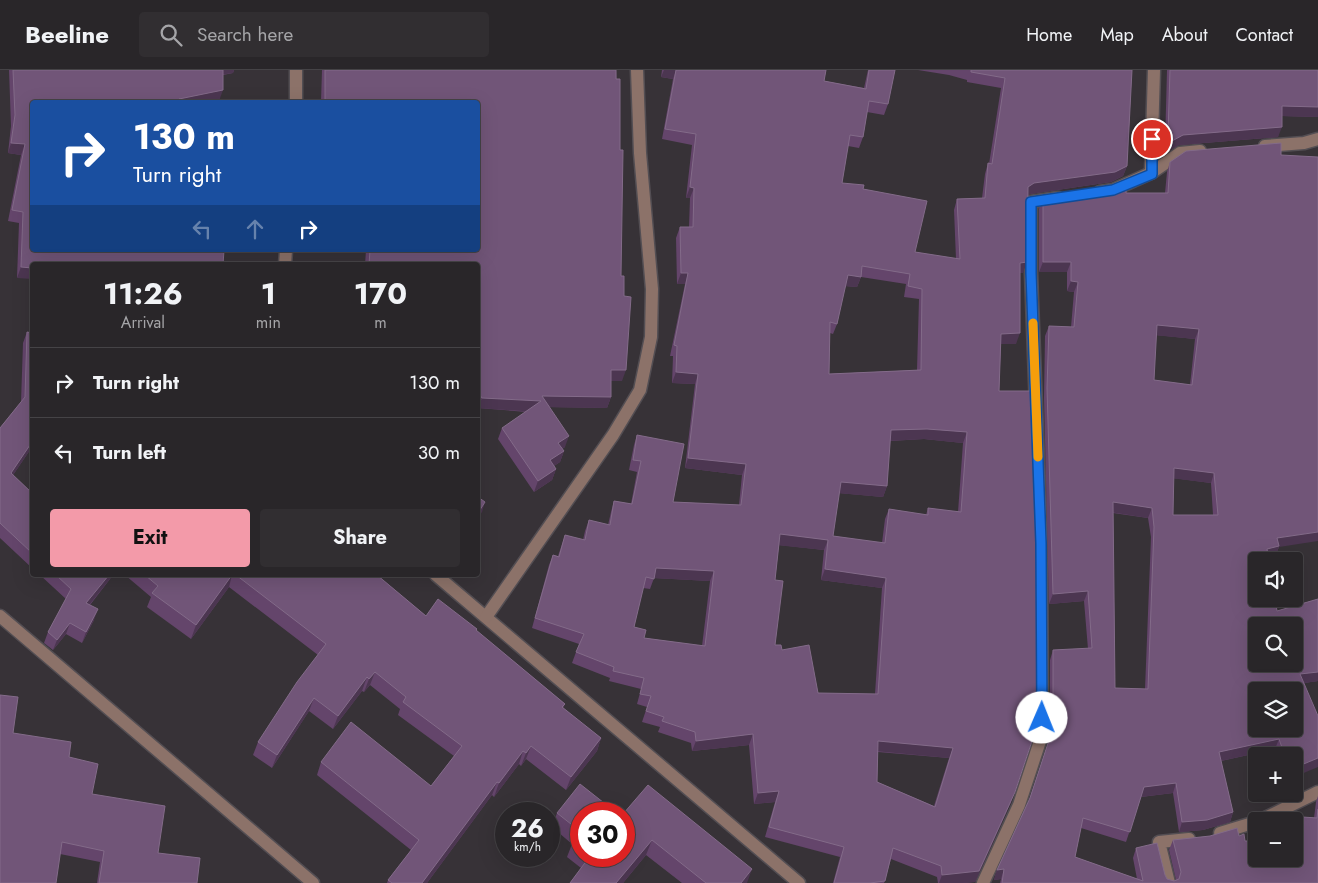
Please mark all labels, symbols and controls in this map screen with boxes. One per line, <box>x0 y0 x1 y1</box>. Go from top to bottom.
search box <box>139 12 489 57</box>
text: Beeline <box>25 17 109 52</box>
icon: search <box>157 21 185 49</box>
text: Search here <box>197 21 293 48</box>
text: Home <box>1026 22 1072 48</box>
text: Map <box>1100 22 1134 48</box>
text: About <box>1162 22 1207 48</box>
text: Contact <box>1235 22 1293 48</box>
text: 130 m <box>133 112 235 162</box>
pin <box>1131 118 1173 160</box>
icon: right <box>50 120 115 185</box>
icon: arrive <box>1138 125 1166 153</box>
text: Turn right <box>133 158 221 190</box>
icon: left <box>188 215 216 243</box>
icon: ahead <box>241 215 269 243</box>
icon: right <box>294 215 322 243</box>
text: 11:26 <box>103 272 183 315</box>
text: 1 <box>261 272 276 315</box>
text: 170 <box>354 272 407 315</box>
text: Arrival <box>121 311 165 334</box>
text: min <box>256 311 281 334</box>
text: m <box>374 311 387 334</box>
icon: right <box>50 369 78 397</box>
text: Turn right <box>93 369 179 396</box>
text: 130 m <box>409 369 460 396</box>
icon: left <box>50 439 78 467</box>
text: Turn left <box>93 439 166 466</box>
text: 30 m <box>418 439 460 466</box>
button: Exit <box>50 509 250 567</box>
button: Share <box>260 509 460 567</box>
map controls <box>1248 552 1303 867</box>
button: sound <box>1248 552 1303 607</box>
button: search <box>1248 617 1303 672</box>
button: layers <box>1248 682 1303 737</box>
position arrow <box>1015 691 1067 743</box>
button: + <box>1248 747 1303 802</box>
speed limit sign: 30 <box>570 802 635 867</box>
text: 26 <box>511 810 544 846</box>
button: − <box>1248 812 1303 867</box>
text: km/h <box>514 838 541 856</box>

